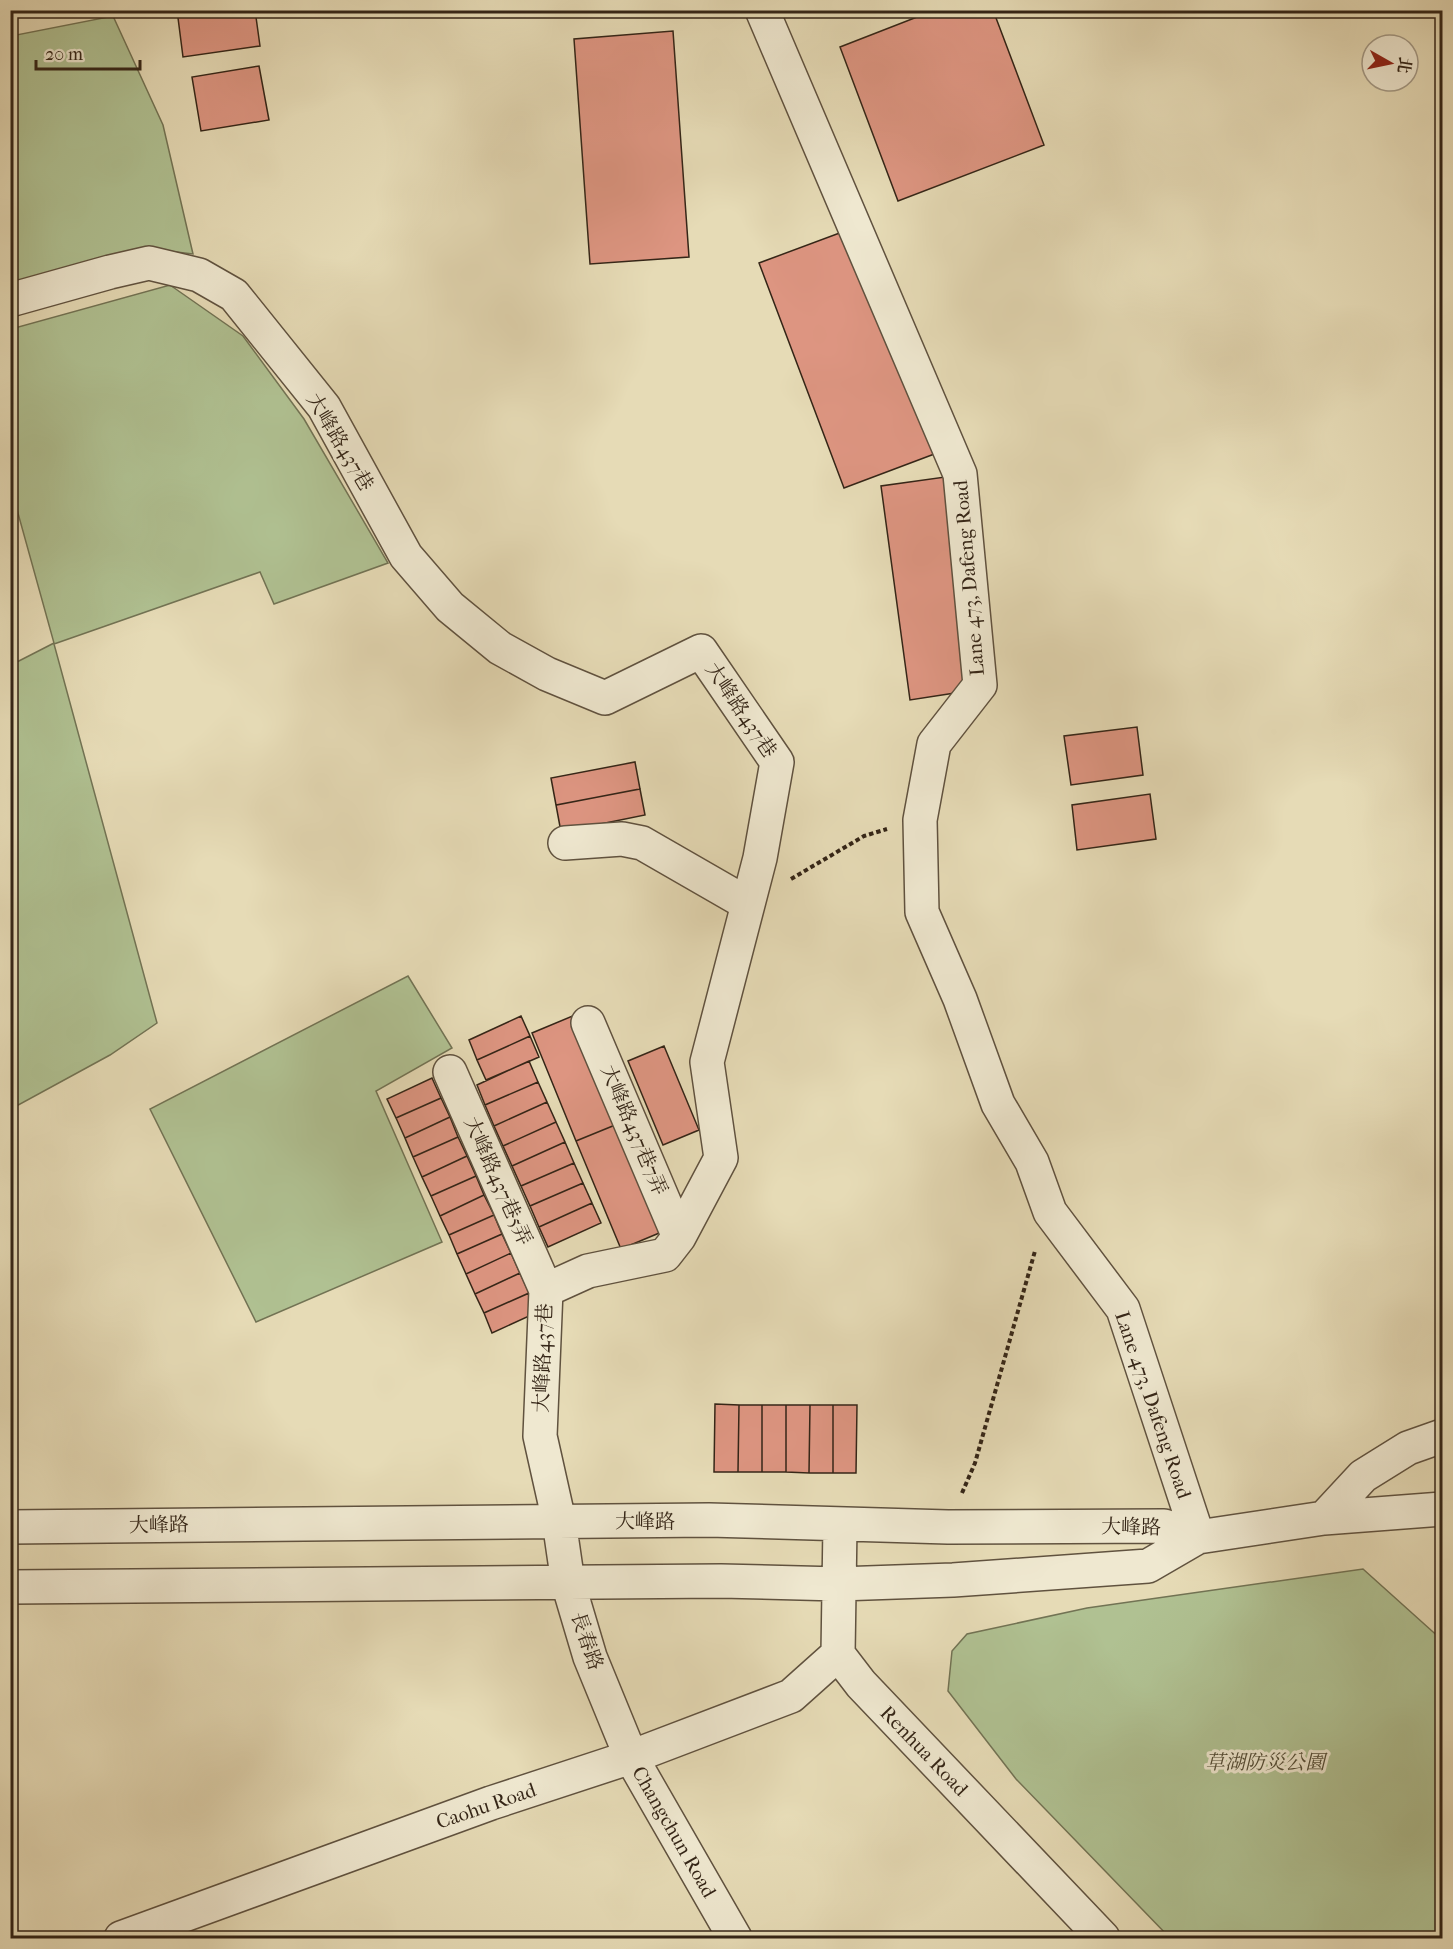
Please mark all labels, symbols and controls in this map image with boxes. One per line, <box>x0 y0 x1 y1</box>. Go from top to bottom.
scale bar <box>36 33 140 71</box>
north arrow <box>1360 33 1420 93</box>
text: 20 m <box>45 44 83 65</box>
text: 北 <box>1394 56 1415 75</box>
street label: 大峰路437巷 <box>302 389 378 495</box>
street label: Lane 473, Dafeng Road <box>949 478 989 677</box>
street label: 大峰路437巷 <box>701 658 781 762</box>
street label: 大峰路437巷7弄 <box>596 1061 672 1199</box>
street label: 大峰路437巷5弄 <box>459 1113 537 1249</box>
street label: 大峰路437巷 <box>530 1303 556 1413</box>
street label: Lane 473, Dafeng Road <box>1110 1308 1196 1503</box>
street label: 大峰路 <box>615 1510 675 1533</box>
street label: 大峰路 <box>129 1513 189 1537</box>
street label: 大峰路 <box>1101 1515 1161 1539</box>
street label: 長春路 <box>566 1609 608 1673</box>
street label: Renhua Road <box>875 1701 973 1802</box>
park label: 草湖防災公園 <box>1205 1751 1328 1774</box>
street label: Changchun Road <box>627 1762 721 1903</box>
street label: Caohu Road <box>433 1778 540 1834</box>

